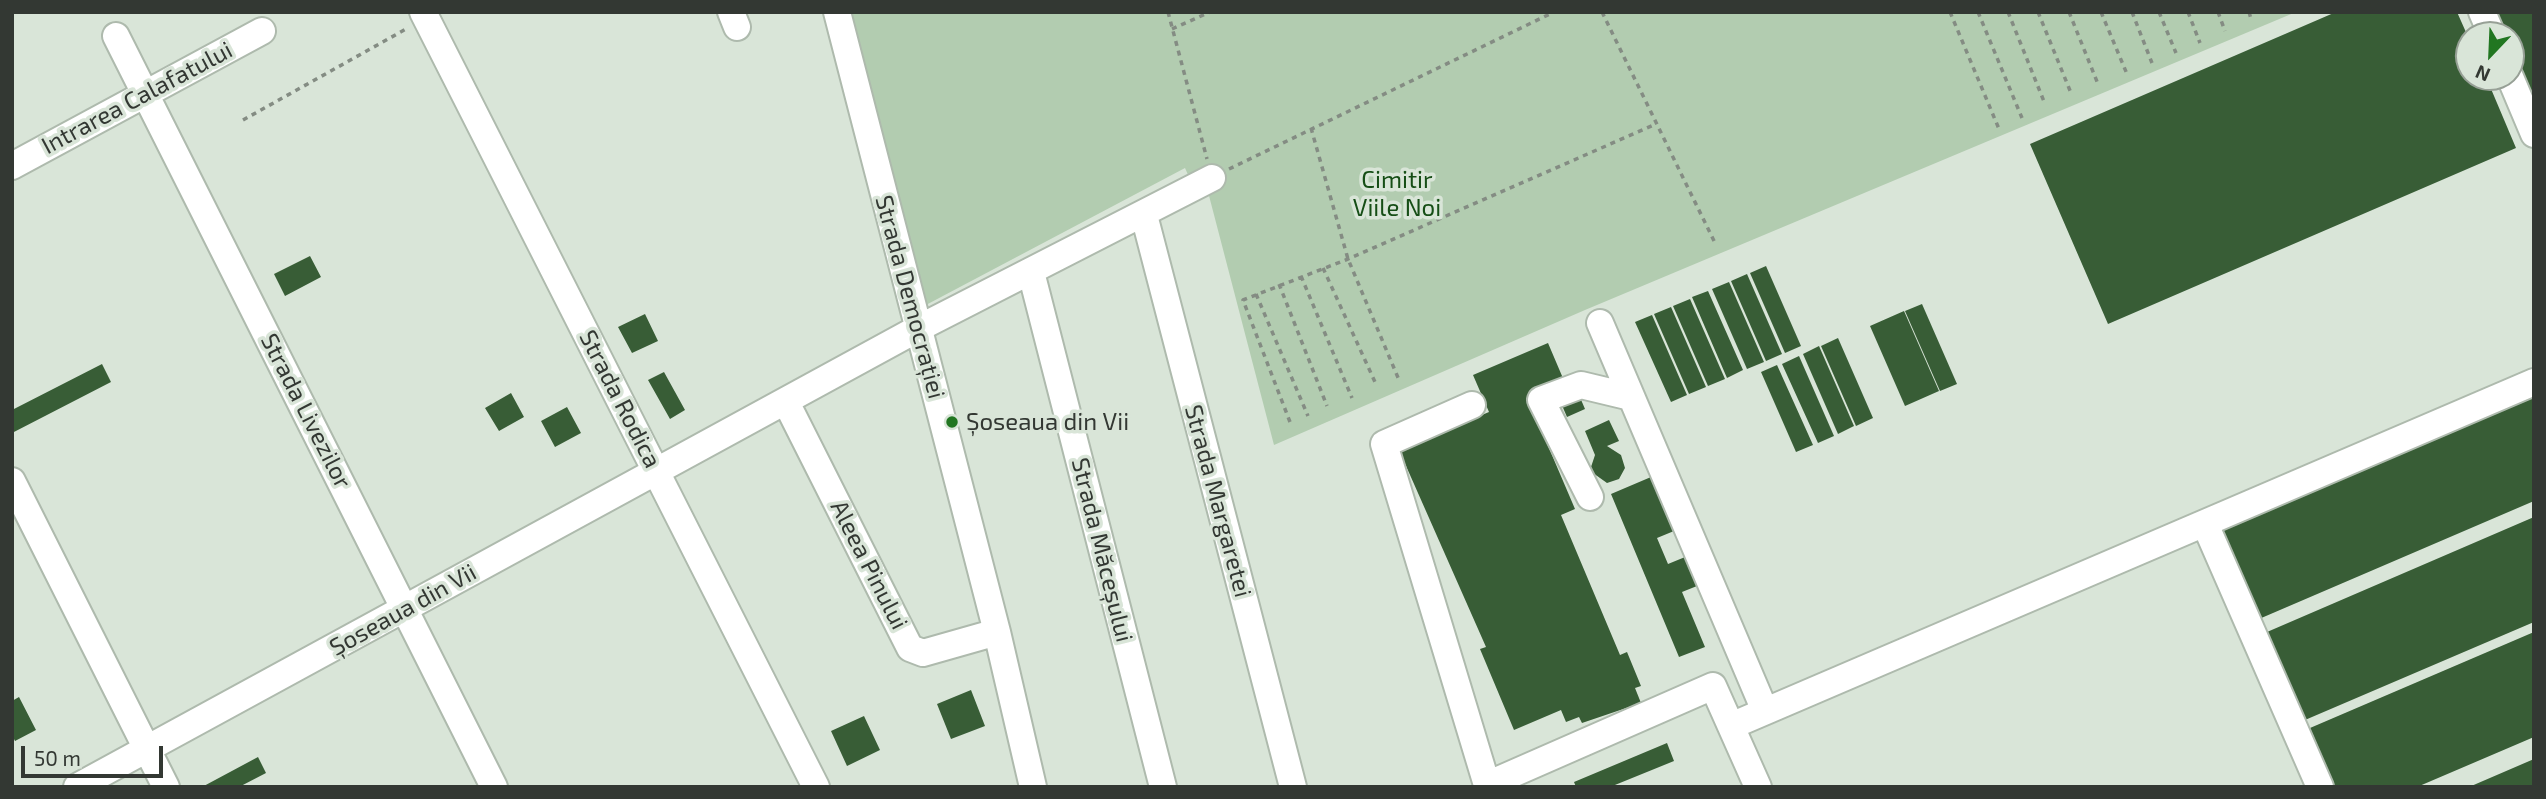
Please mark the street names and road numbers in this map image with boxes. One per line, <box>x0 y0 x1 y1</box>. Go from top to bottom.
street label: Intrarea Calafatului <box>37 36 237 160</box>
street label: Strada Democrației <box>869 192 951 402</box>
street label: Strada Rodica <box>573 325 667 473</box>
street label: Strada Livezilor <box>255 329 357 493</box>
street label: Strada Margaretei <box>1178 402 1258 600</box>
street label: Strada Măceșului <box>1065 455 1139 645</box>
street label: Aleea Pinului <box>824 496 914 634</box>
street label: Șoseaua din Vii <box>325 558 481 662</box>

